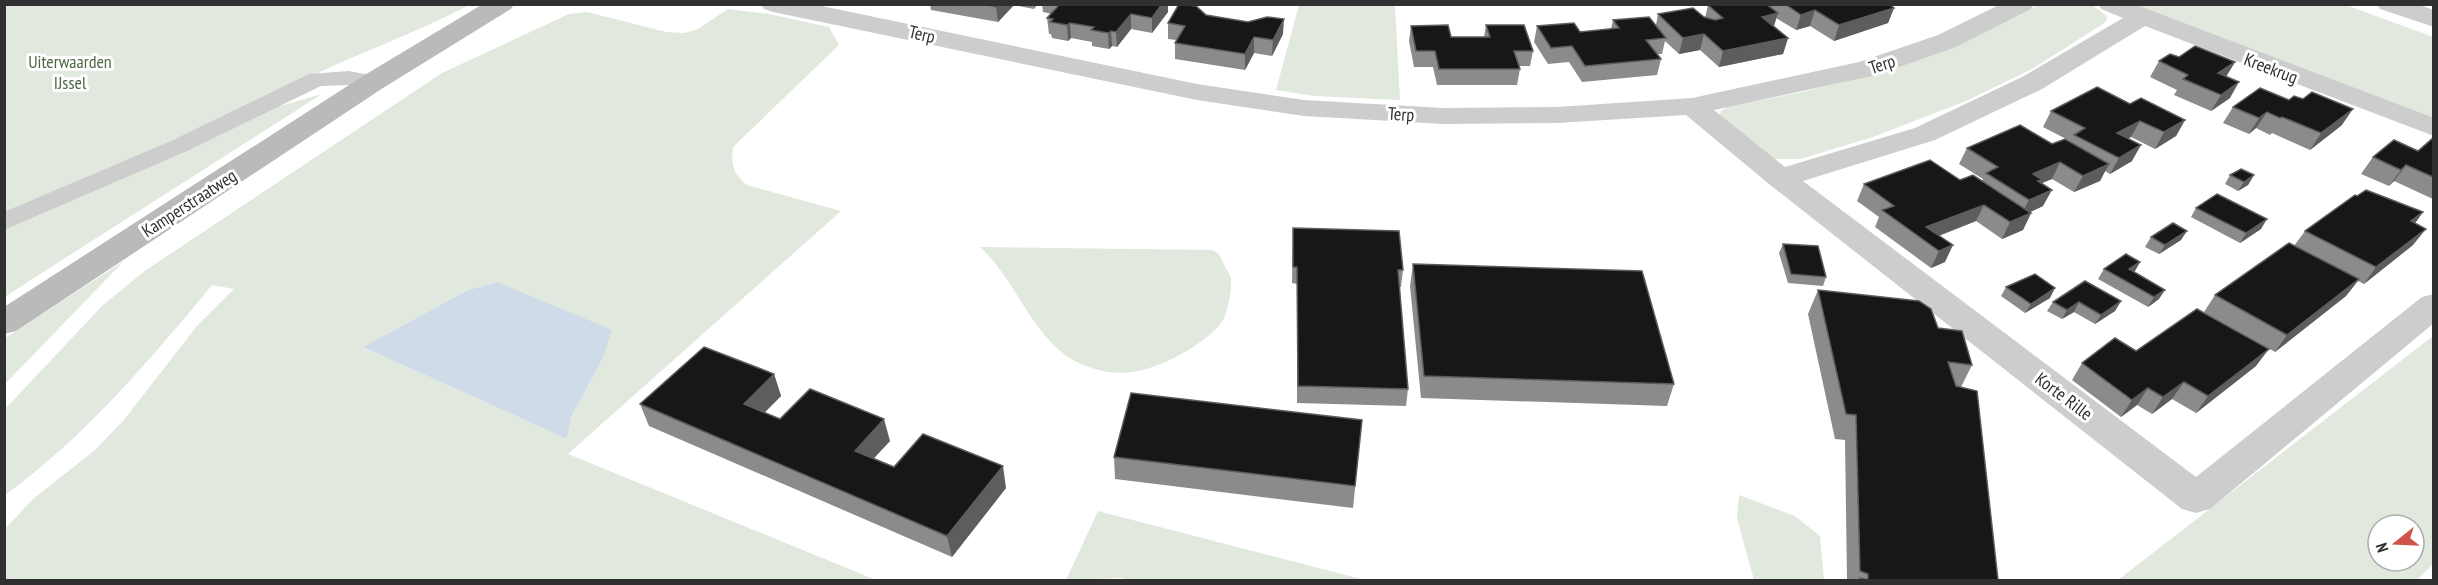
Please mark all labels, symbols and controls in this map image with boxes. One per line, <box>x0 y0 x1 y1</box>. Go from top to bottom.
street label: Terp <box>907 20 938 48</box>
street label: Kreekrug <box>2241 47 2301 89</box>
street label: Terp <box>1866 49 1898 79</box>
park label: Uiterwaarden IJssel <box>28 50 112 94</box>
street label: Terp <box>1387 102 1415 126</box>
street label: Kamperstraatweg <box>137 164 241 242</box>
street label: Korte Rille <box>2031 367 2097 425</box>
north arrow <box>2366 513 2426 573</box>
text: N <box>2371 540 2393 555</box>

